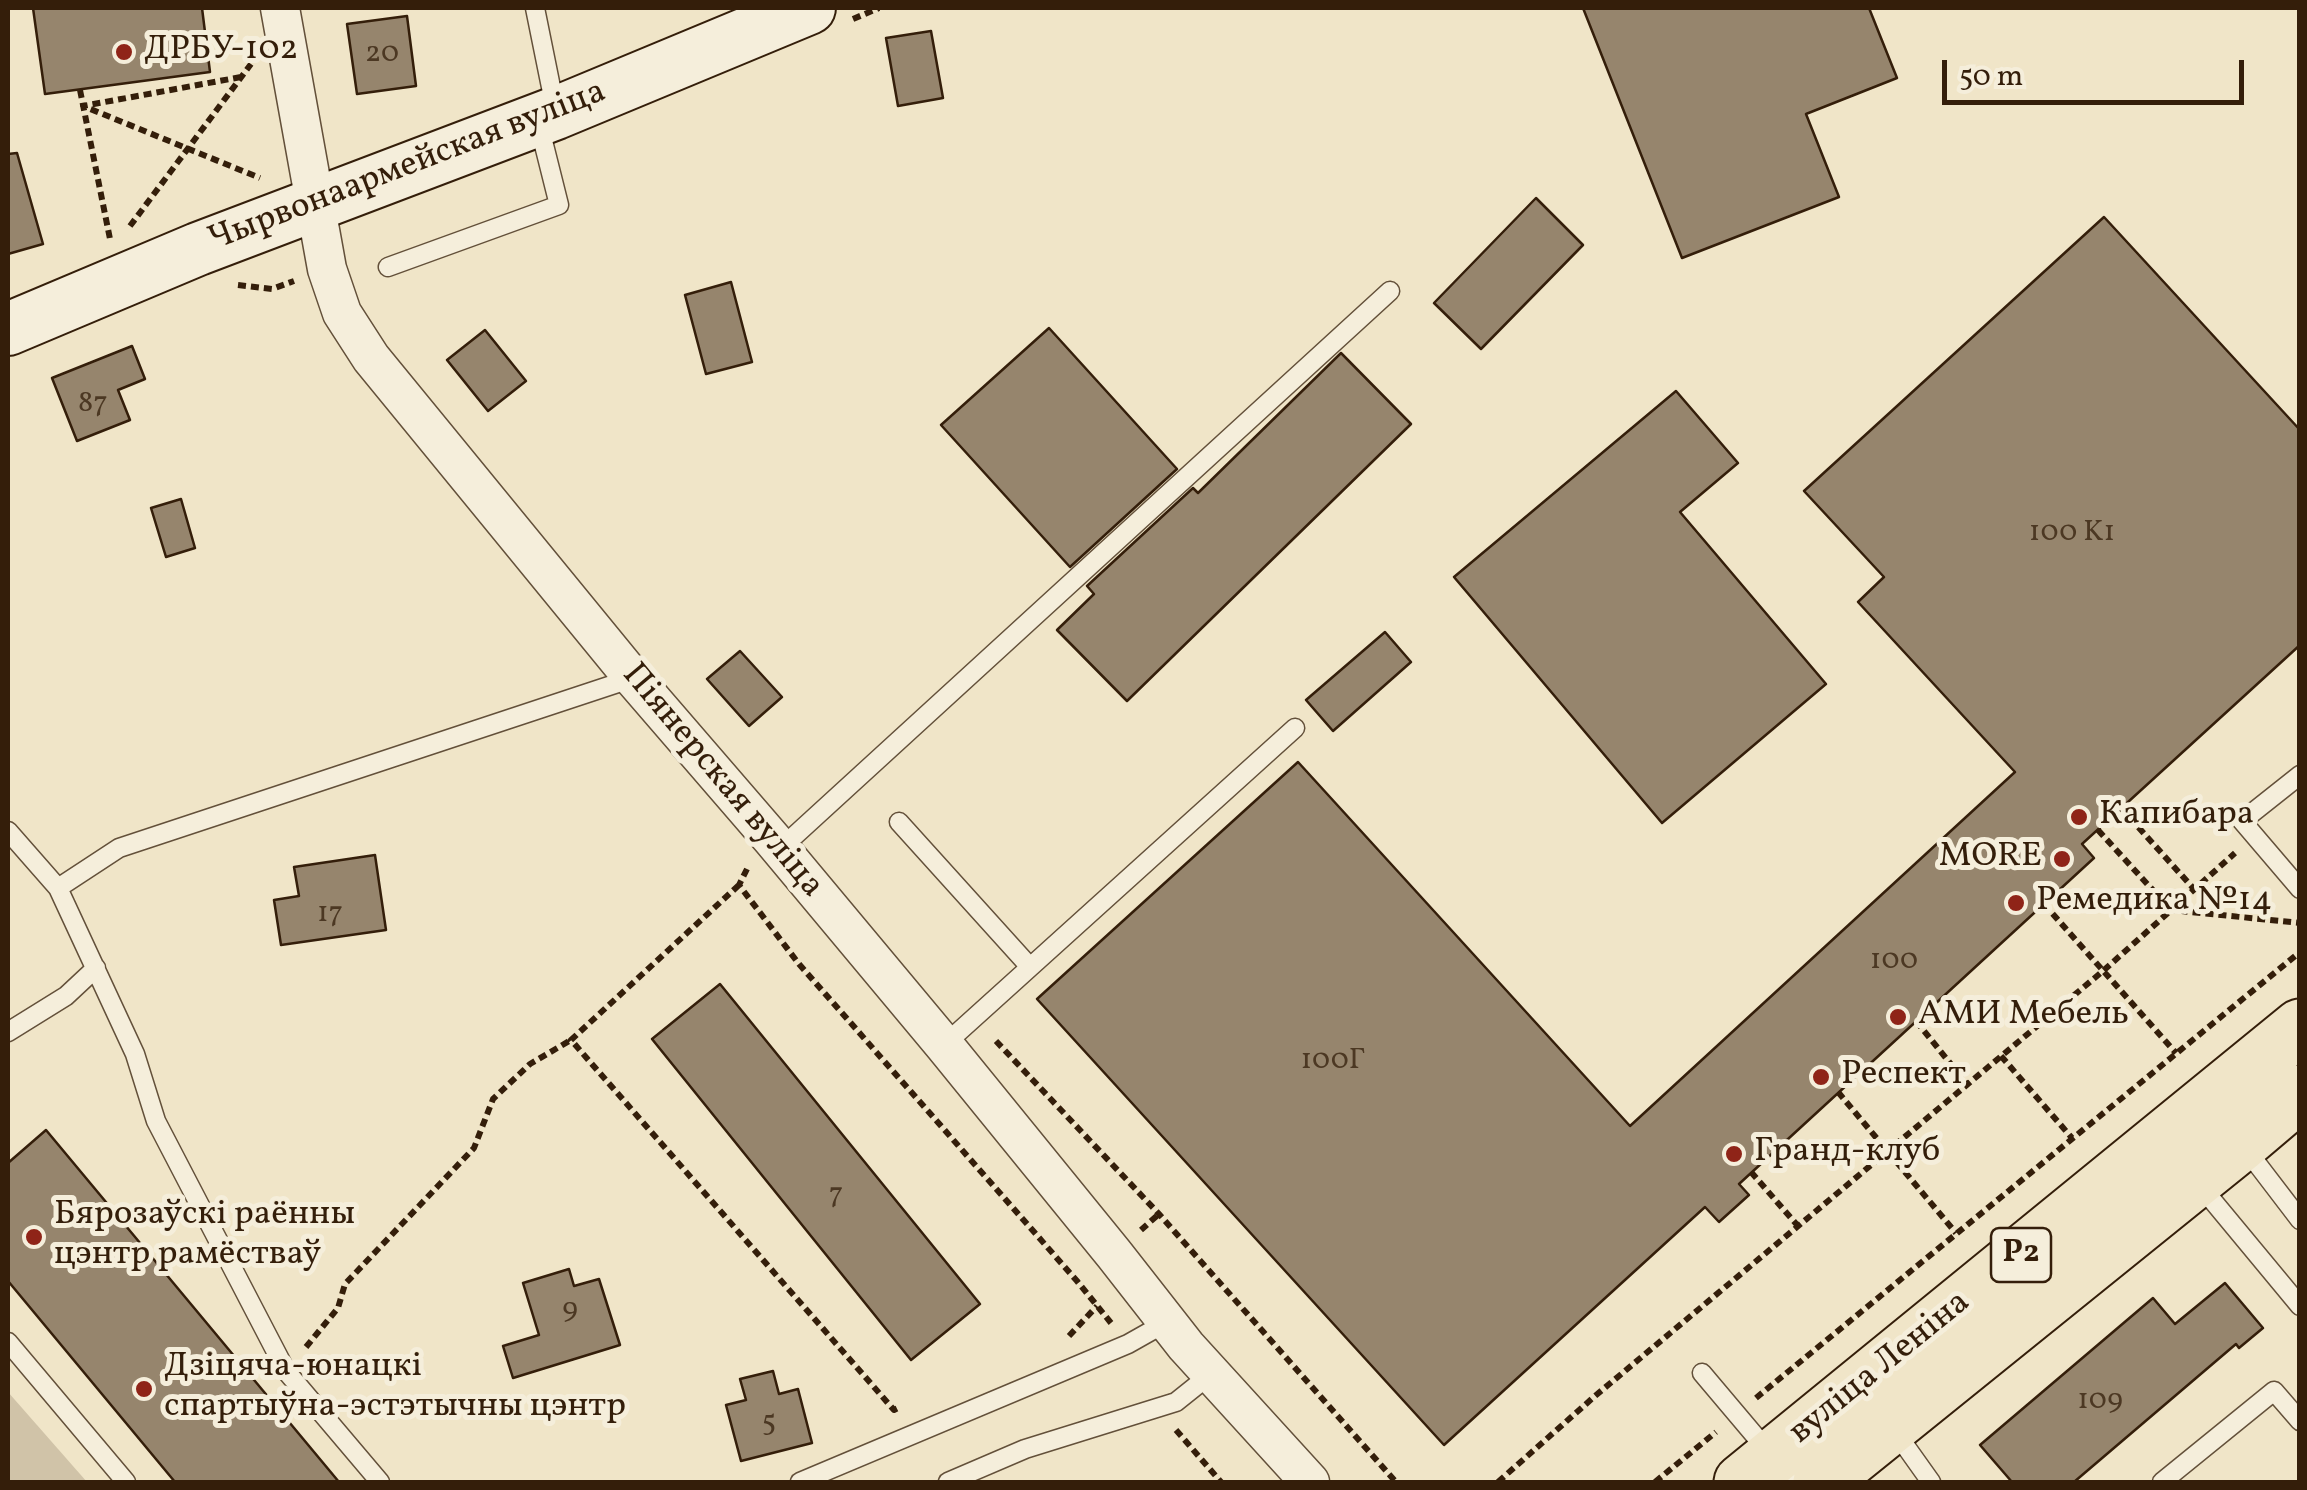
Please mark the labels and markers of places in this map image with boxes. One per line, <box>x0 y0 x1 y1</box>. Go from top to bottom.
place label: ДРБУ-102 <box>144 31 298 73</box>
marker: ДРБУ-102 <box>113 41 135 63</box>
place label: Капибара <box>2099 796 2254 838</box>
marker: Капибара <box>2068 806 2090 828</box>
place label: MORE <box>1939 838 2042 880</box>
marker: MORE <box>2051 848 2073 870</box>
place label: Ремедика №14 <box>2036 882 2272 924</box>
marker: Ремедика №14 <box>2005 892 2027 914</box>
place label: АМИ Мебель <box>1918 996 2129 1038</box>
marker: АМИ Мебель <box>1887 1006 1909 1028</box>
place label: Респект <box>1841 1056 1966 1098</box>
marker: Респект <box>1810 1066 1832 1088</box>
place label: Гранд-клуб <box>1754 1133 1940 1175</box>
marker: Гранд-клуб <box>1723 1143 1745 1165</box>
place label: Бярозаўскі раённы цэнтр рамёстваў <box>54 1196 355 1278</box>
marker: Бярозаўскі раённы цэнтр рамёстваў <box>23 1226 45 1248</box>
place label: Дзіцяча-юнацкі спартыўна-эстэтычны цэнтр <box>164 1348 626 1430</box>
marker: Дзіцяча-юнацкі спартыўна-эстэтычны цэнтр <box>133 1378 155 1400</box>

